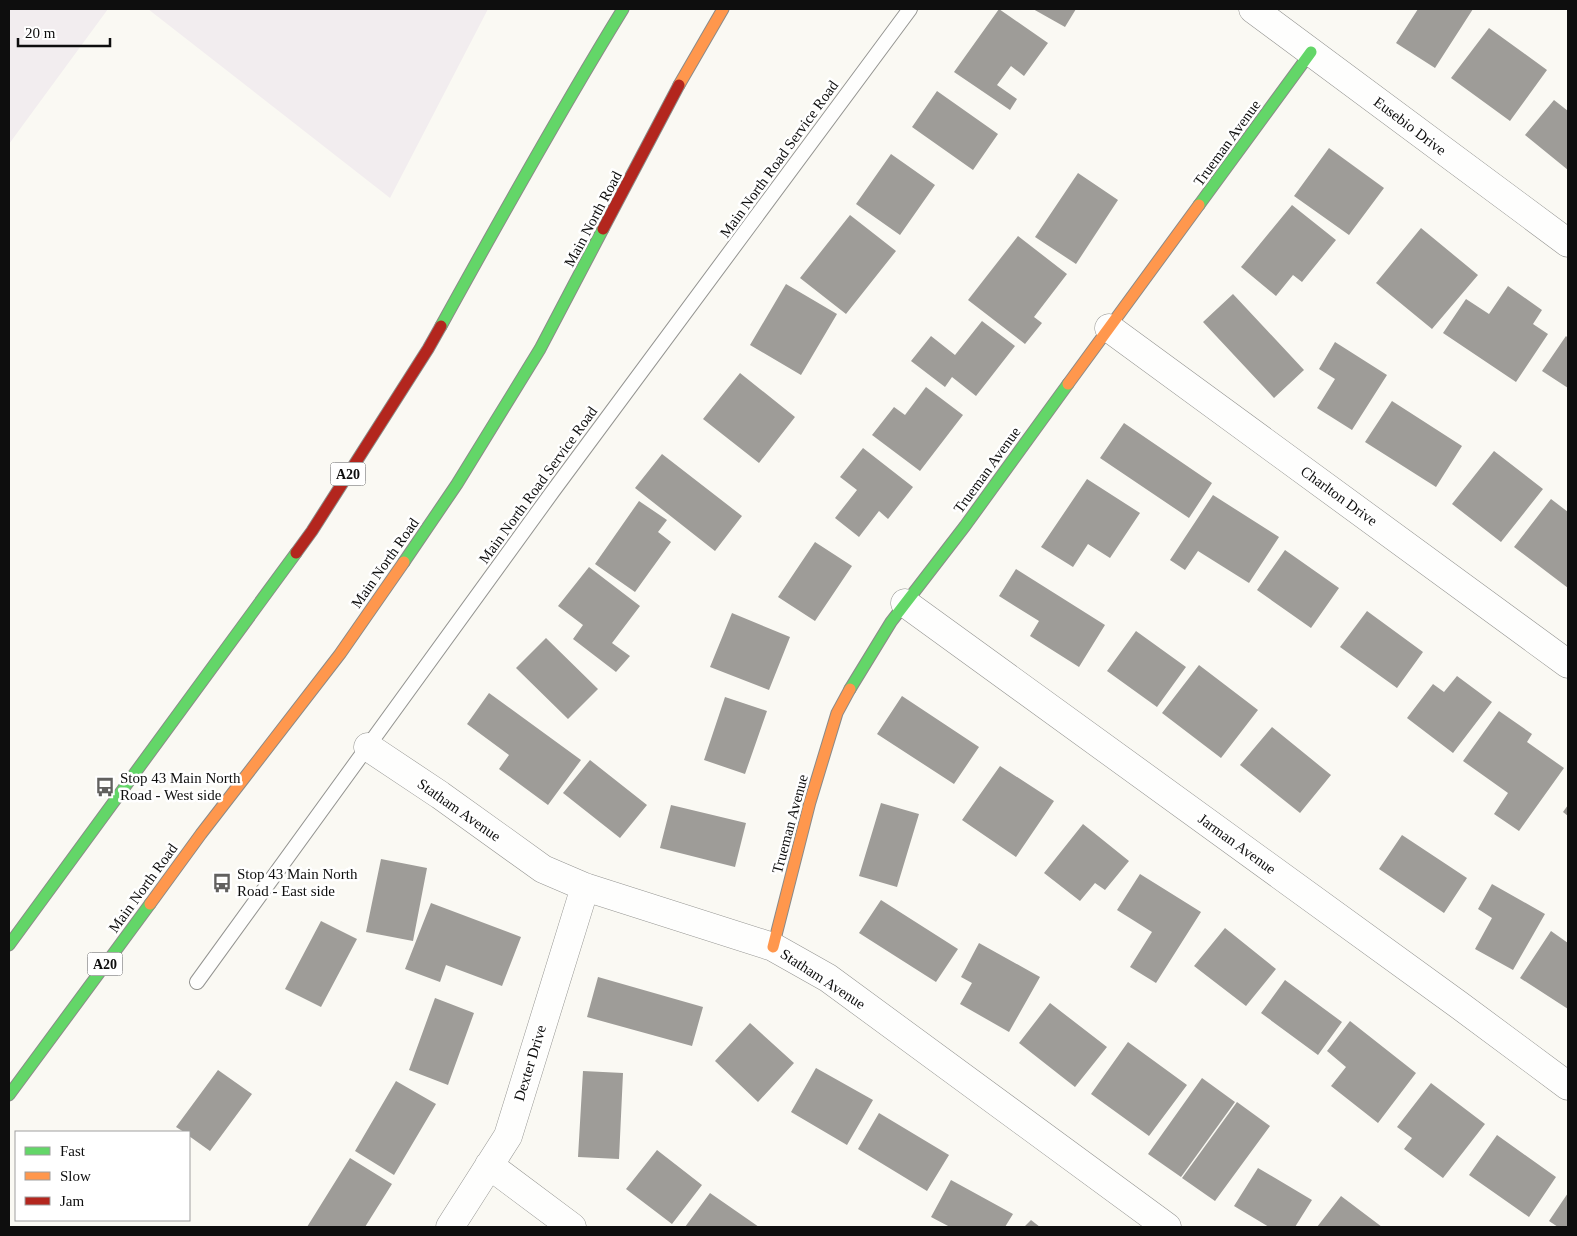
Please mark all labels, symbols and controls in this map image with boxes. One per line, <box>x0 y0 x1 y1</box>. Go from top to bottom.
scale bar <box>18 15 110 47</box>
text: 20 m <box>25 25 56 41</box>
street label: Main North Road Service Road <box>717 77 842 241</box>
street label: Eusebio Drive <box>1371 94 1450 159</box>
street label: Trueman Avenue <box>1191 97 1264 189</box>
street label: Main North Road <box>561 168 625 269</box>
street label: Main North Road Service Road <box>476 403 601 567</box>
street label: Trueman Avenue <box>951 424 1024 516</box>
road number: A20 <box>330 462 366 486</box>
street label: Charlton Drive <box>1298 463 1381 529</box>
street label: Main North Road <box>348 515 422 611</box>
place label: Stop 43 Main North Road - West side <box>120 770 241 803</box>
street label: Trueman Avenue <box>769 772 811 875</box>
street label: Statham Avenue <box>414 775 504 845</box>
bus stop icon: Stop 43 Main North Road - West side <box>94 776 116 798</box>
street label: Jarman Avenue <box>1195 811 1279 878</box>
street label: Main North Road <box>105 840 181 936</box>
place label: Stop 43 Main North Road - East side <box>237 866 358 899</box>
bus stop icon: Stop 43 Main North Road - East side <box>211 872 233 894</box>
street label: Statham Avenue <box>778 946 869 1012</box>
road number: A20 <box>88 952 122 976</box>
street label: Dexter Drive <box>511 1023 549 1103</box>
legend <box>15 1131 190 1221</box>
text: Fast <box>60 1143 86 1159</box>
text: Slow <box>60 1168 91 1184</box>
text: Jam <box>60 1193 84 1209</box>

